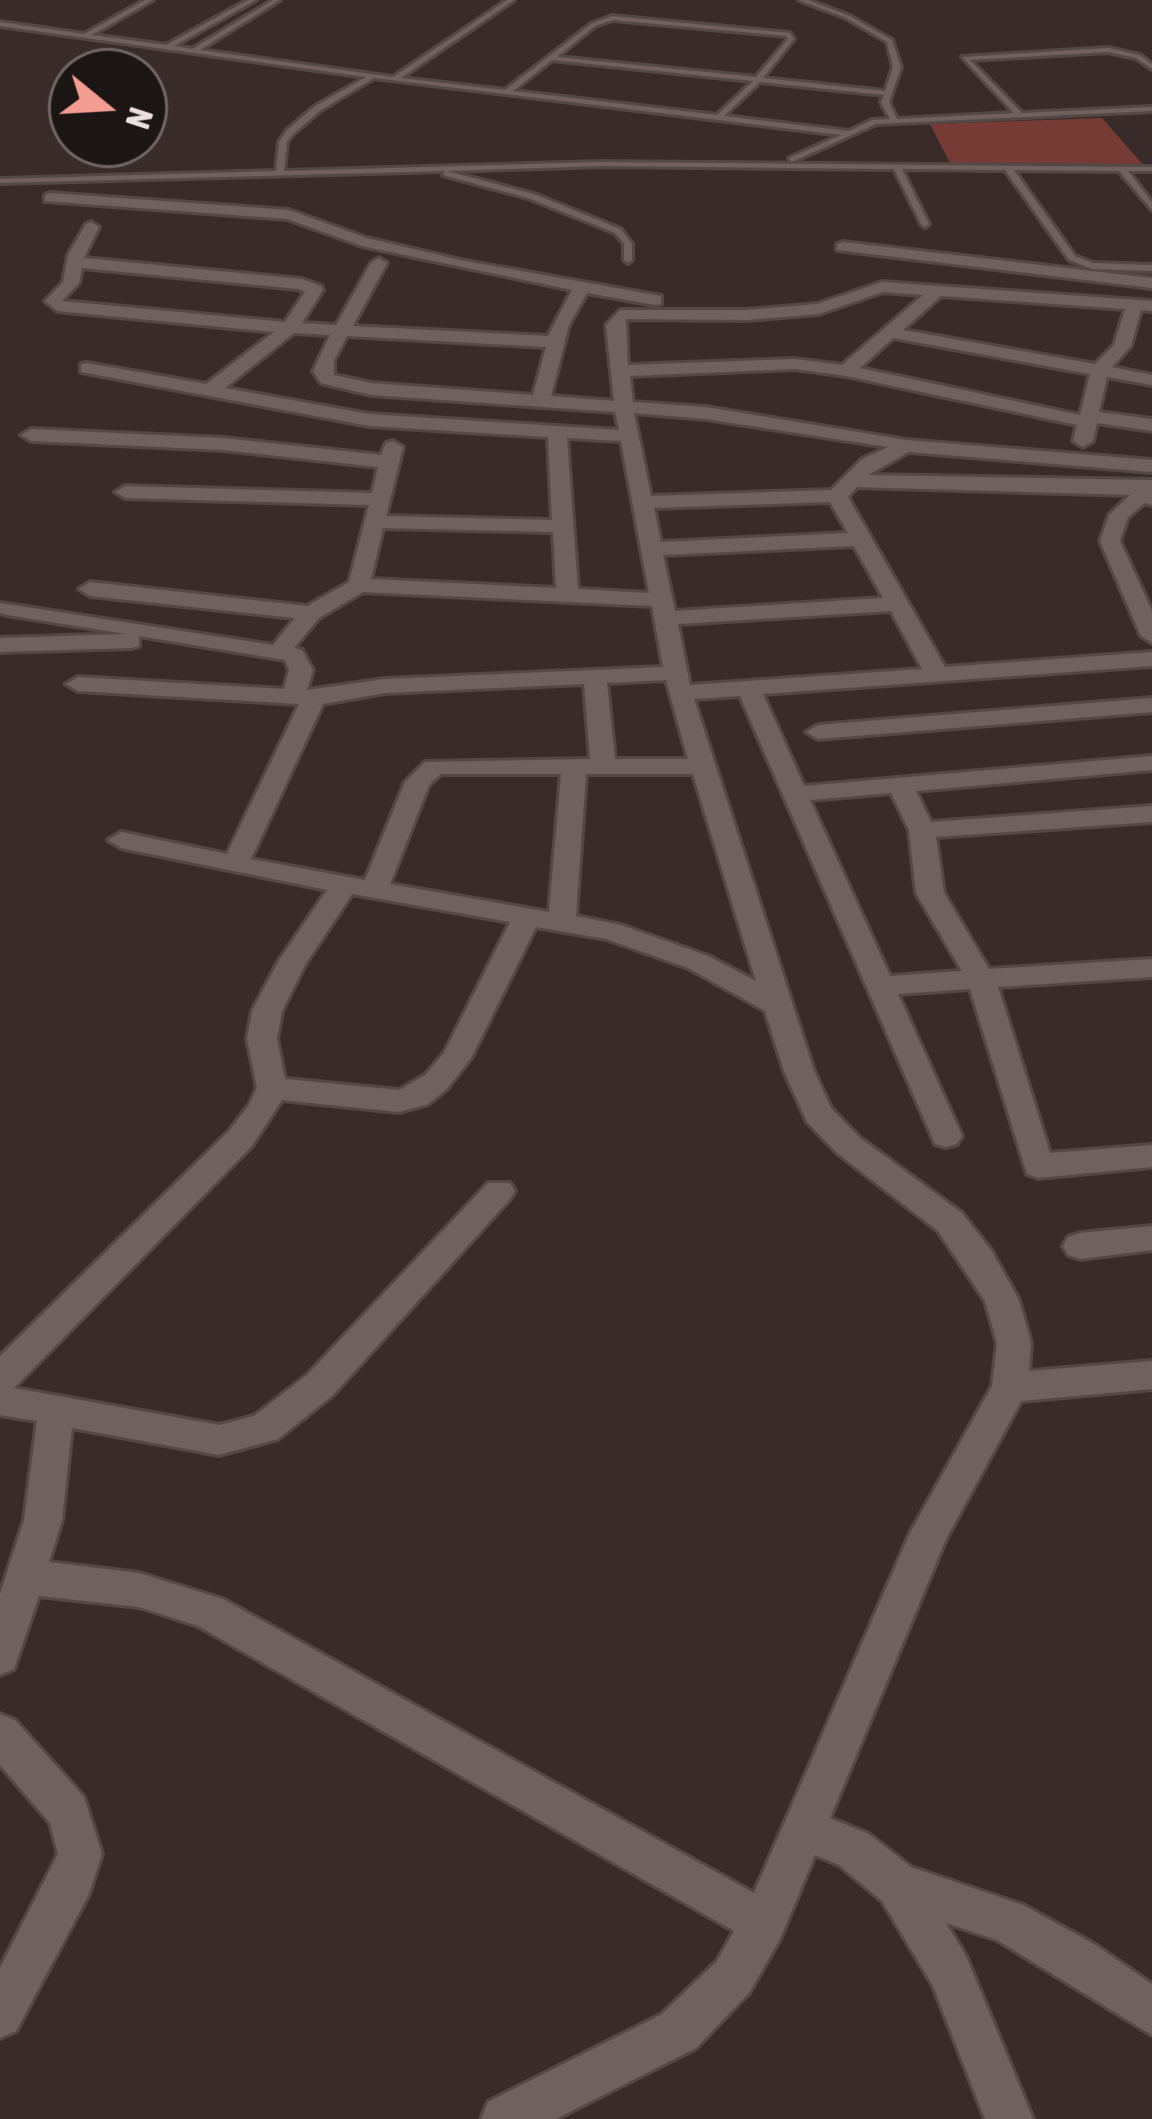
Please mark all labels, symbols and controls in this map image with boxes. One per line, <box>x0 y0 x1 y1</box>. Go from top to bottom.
north arrow <box>48 48 168 168</box>
text: N <box>118 103 160 133</box>

